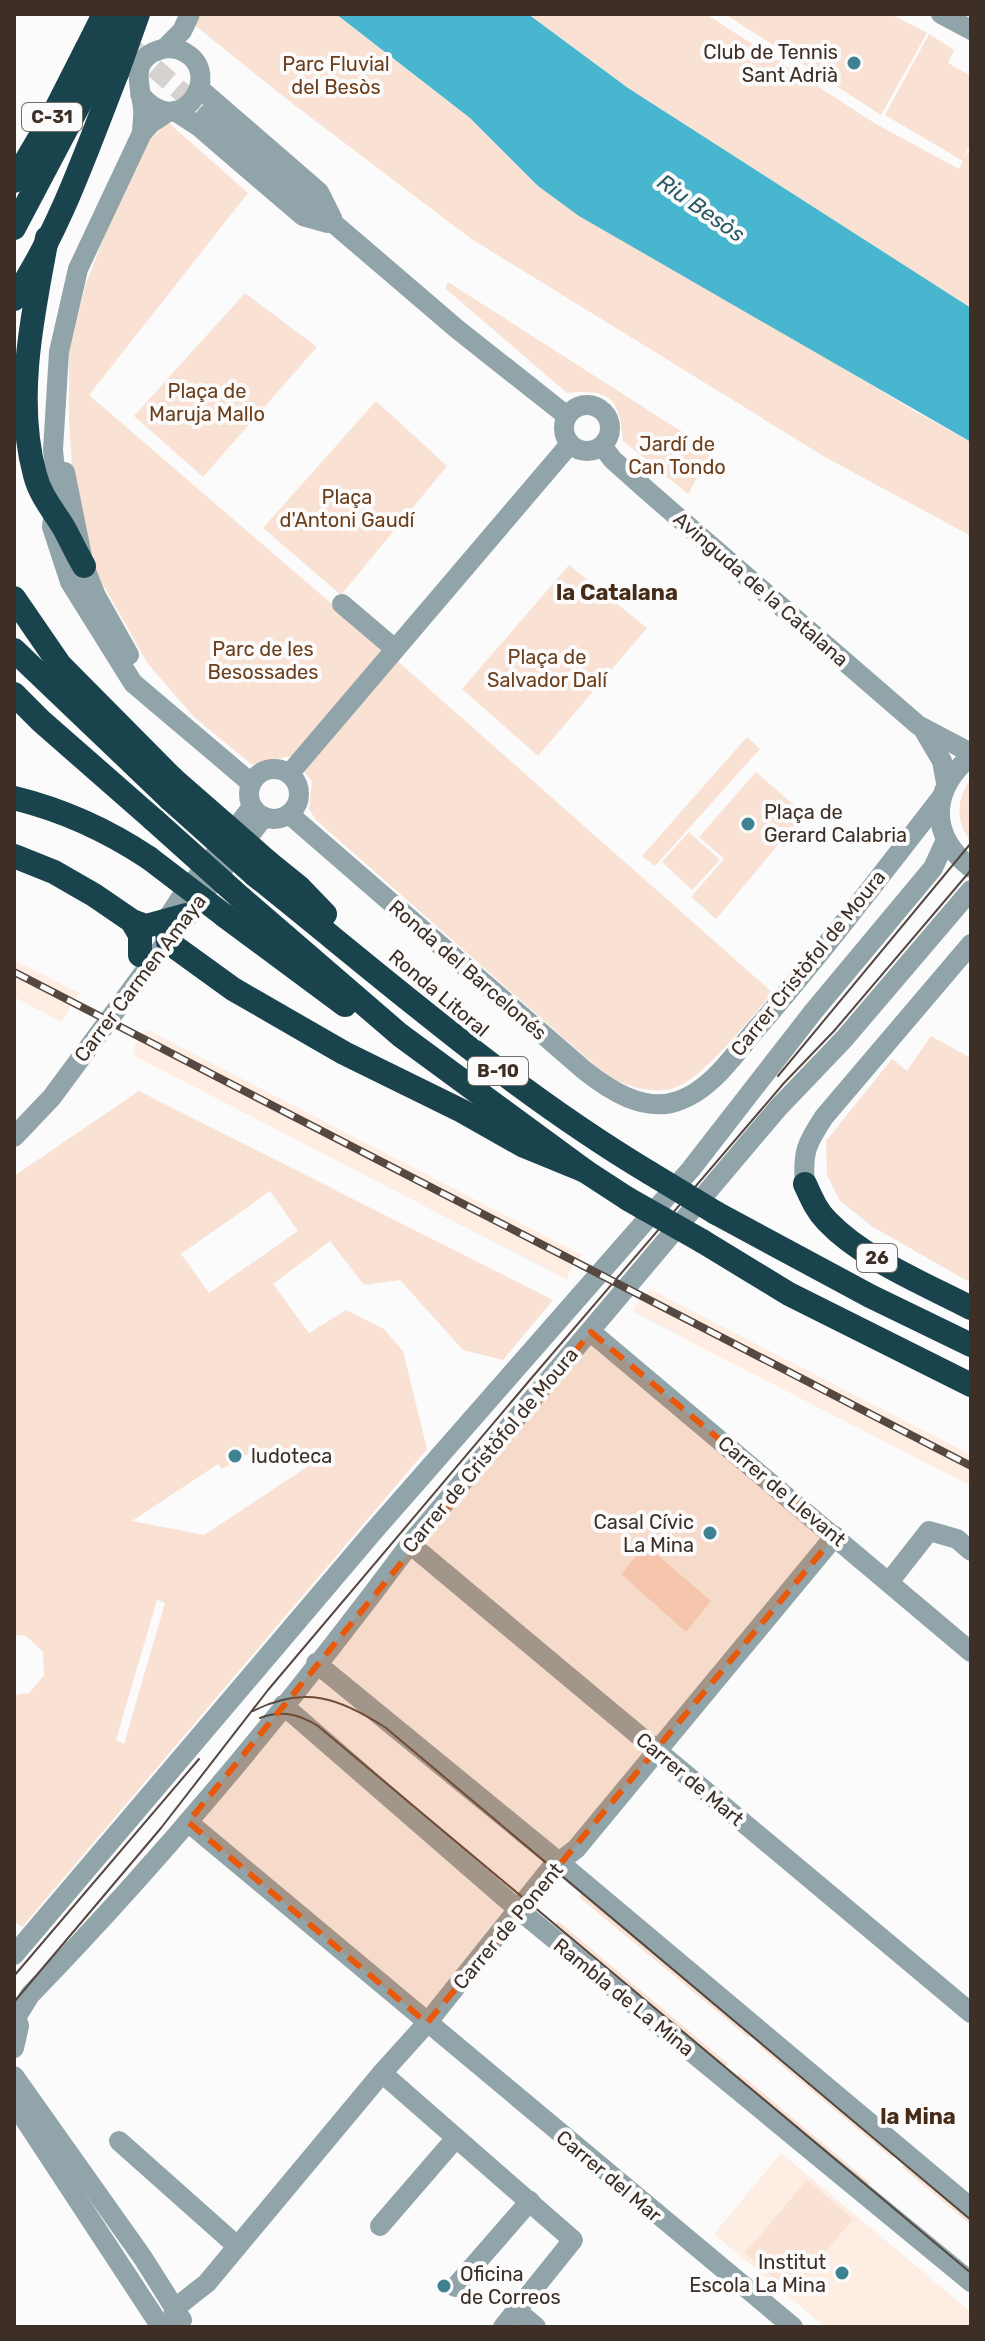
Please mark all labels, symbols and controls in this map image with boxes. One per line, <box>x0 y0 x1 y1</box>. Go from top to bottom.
place label: Club de Tennis Sant Adrià <box>703 40 838 87</box>
park label: Parc Fluvial del Besòs <box>282 52 390 99</box>
marker: Club de Tennis Sant Adrià <box>845 54 863 72</box>
road number: C-31 <box>22 103 82 131</box>
water label: Riu Besòs <box>652 168 750 248</box>
park label: Plaça de Maruja Mallo <box>149 379 265 426</box>
park label: Jardí de Can Tondo <box>628 432 726 479</box>
park label: Plaça d'Antoni Gaudí <box>280 485 416 532</box>
street label: Avinguda de la Catalana <box>669 507 853 671</box>
district label: la Catalana <box>556 579 678 606</box>
park label: Parc de les Besossades <box>208 637 318 684</box>
park label: Plaça de Salvador Dalí <box>487 645 608 692</box>
place label: Plaça de Gerard Calabria <box>764 800 907 847</box>
marker: Plaça de Gerard Calabria <box>739 815 757 833</box>
street label: Carrer Cristòfol de Moura <box>726 865 890 1061</box>
street label: Carrer Carmen Amaya <box>69 889 211 1067</box>
street label: Ronda del Barcelonés <box>384 895 552 1045</box>
street label: Ronda Litoral <box>384 944 494 1042</box>
road number: B-10 <box>468 1057 528 1085</box>
road number: 26 <box>857 1244 897 1272</box>
street label: Carrer de Cristòfol de Moura <box>397 1343 583 1557</box>
street label: Carrer de Llevant <box>713 1431 851 1551</box>
place label: ludoteca <box>251 1444 332 1468</box>
marker: ludoteca <box>226 1447 244 1465</box>
place label: Casal Cívic La Mina <box>594 1510 694 1557</box>
marker: Casal Cívic La Mina <box>701 1524 719 1542</box>
street label: Carrer de Mart <box>631 1727 749 1831</box>
street label: Carrer de Ponent <box>448 1858 568 1994</box>
street label: Rambla de La Mina <box>549 1933 699 2061</box>
district label: la Mina <box>880 2103 956 2130</box>
street label: Carrer del Mar <box>551 2125 667 2227</box>
place label: Institut Escola La Mina <box>689 2250 826 2297</box>
place label: Oficina de Correos <box>460 2262 561 2309</box>
marker: Institut Escola La Mina <box>833 2264 851 2282</box>
marker: Oficina de Correos <box>435 2277 453 2295</box>

